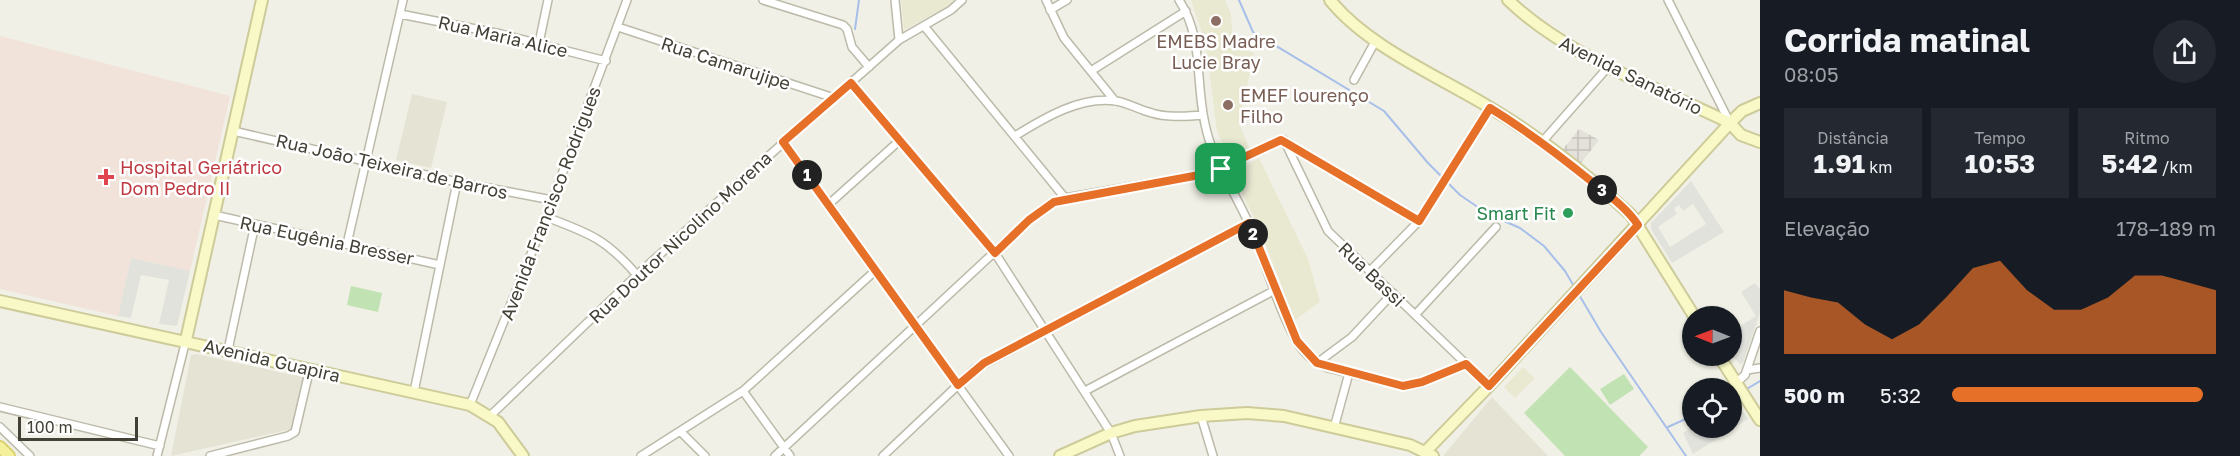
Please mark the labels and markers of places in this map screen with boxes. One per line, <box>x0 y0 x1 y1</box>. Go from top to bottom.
marker: EMEBS Madre Lucie Bray <box>1209 14 1223 28</box>
place label: EMEBS Madre Lucie Bray <box>1156 30 1276 73</box>
place label: EMEF lourenço Filho <box>1240 84 1369 127</box>
marker: EMEF lourenço Filho <box>1221 98 1235 112</box>
pin <box>1195 143 1246 194</box>
place label: Hospital Geriátrico Dom Pedro II <box>120 156 282 199</box>
pin: 1 <box>792 160 822 190</box>
marker: Hospital Geriátrico Dom Pedro II <box>97 168 115 186</box>
pin: 3 <box>1587 175 1617 205</box>
place label: Smart Fit <box>1477 202 1556 224</box>
marker: Smart Fit <box>1561 206 1575 220</box>
pin: 2 <box>1238 219 1268 249</box>

